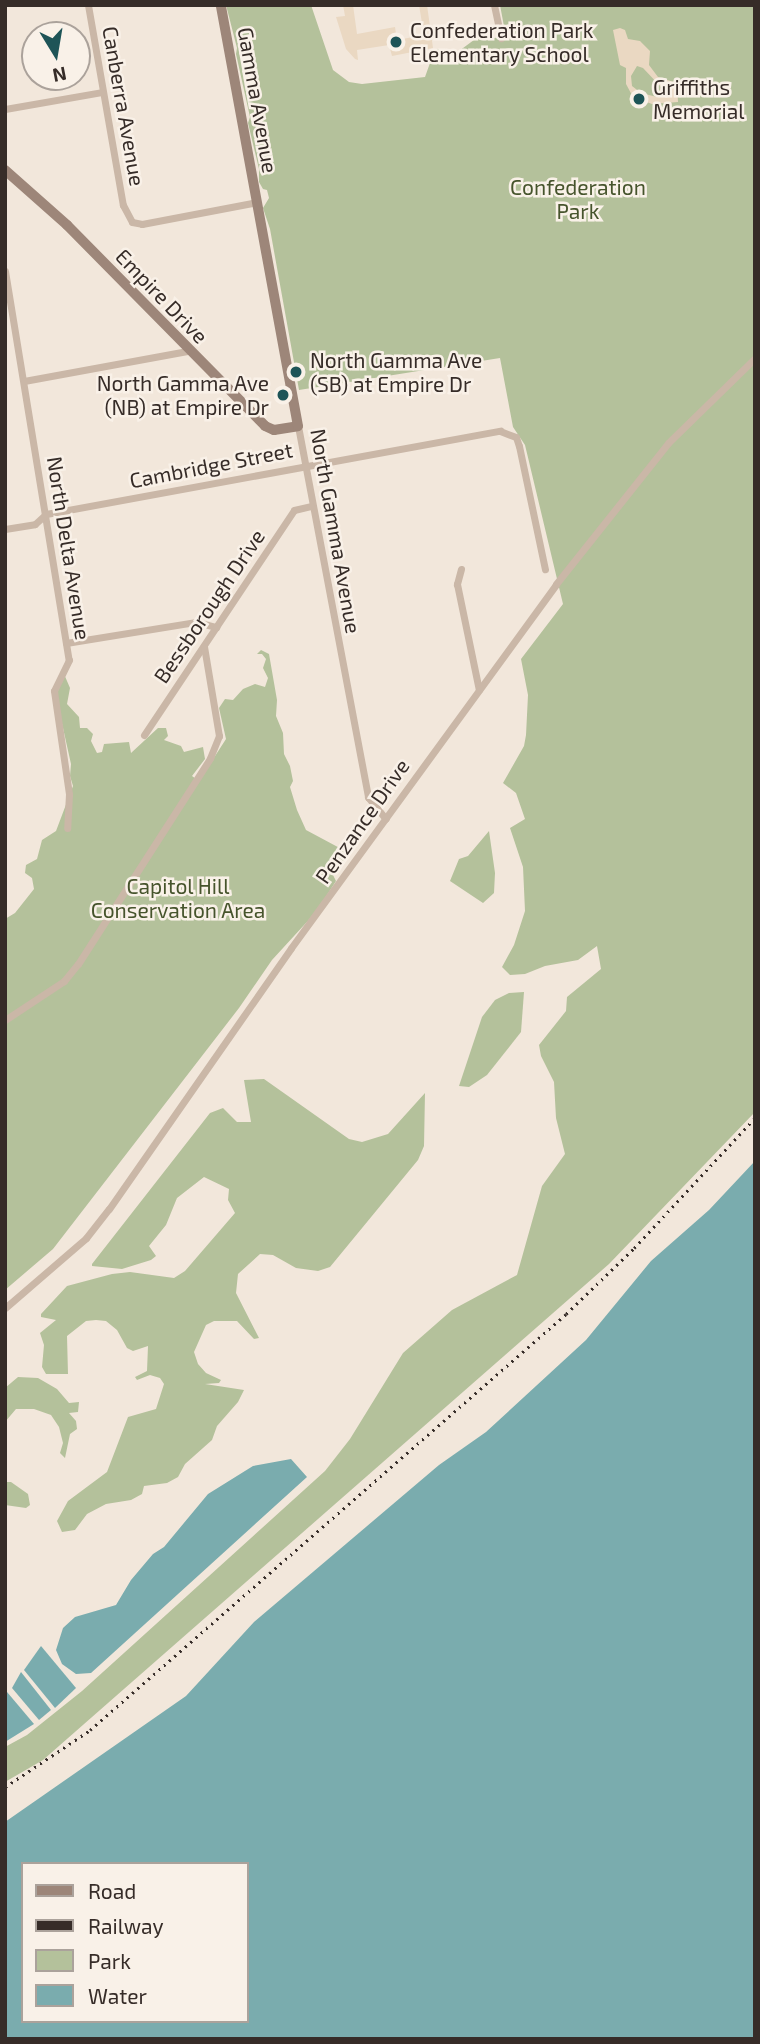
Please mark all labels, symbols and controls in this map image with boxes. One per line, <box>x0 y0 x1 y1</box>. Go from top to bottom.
place label: Confederation Park Elementary School <box>410 17 593 67</box>
north arrow <box>21 21 91 91</box>
street label: Canberra Avenue <box>97 24 151 188</box>
street label: Gamma Avenue <box>233 25 283 175</box>
marker: Confederation Park Elementary School <box>388 34 404 50</box>
text: N <box>51 63 69 88</box>
place label: Griffiths Memorial <box>653 74 744 124</box>
marker: Griffiths Memorial <box>631 91 647 107</box>
park label: Confederation Park <box>510 174 646 224</box>
street label: Empire Drive <box>111 244 213 348</box>
place label: North Gamma Ave (SB) at Empire Dr <box>310 347 483 397</box>
marker: North Gamma Ave (SB) at Empire Dr <box>288 364 304 380</box>
place label: North Gamma Ave (NB) at Empire Dr <box>96 370 269 420</box>
marker: North Gamma Ave (NB) at Empire Dr <box>275 387 291 403</box>
street label: North Gamma Avenue <box>306 426 366 636</box>
street label: Cambridge Street <box>127 437 295 493</box>
street label: North Delta Avenue <box>42 454 96 642</box>
street label: Bessborough Drive <box>148 524 270 688</box>
street label: Penzance Drive <box>310 754 414 888</box>
park label: Capitol Hill Conservation Area <box>90 873 266 923</box>
legend <box>21 1862 248 2023</box>
text: Road <box>88 1878 136 1903</box>
text: Railway <box>88 1913 164 1938</box>
text: Park <box>88 1948 131 1973</box>
text: Water <box>88 1983 147 2008</box>

